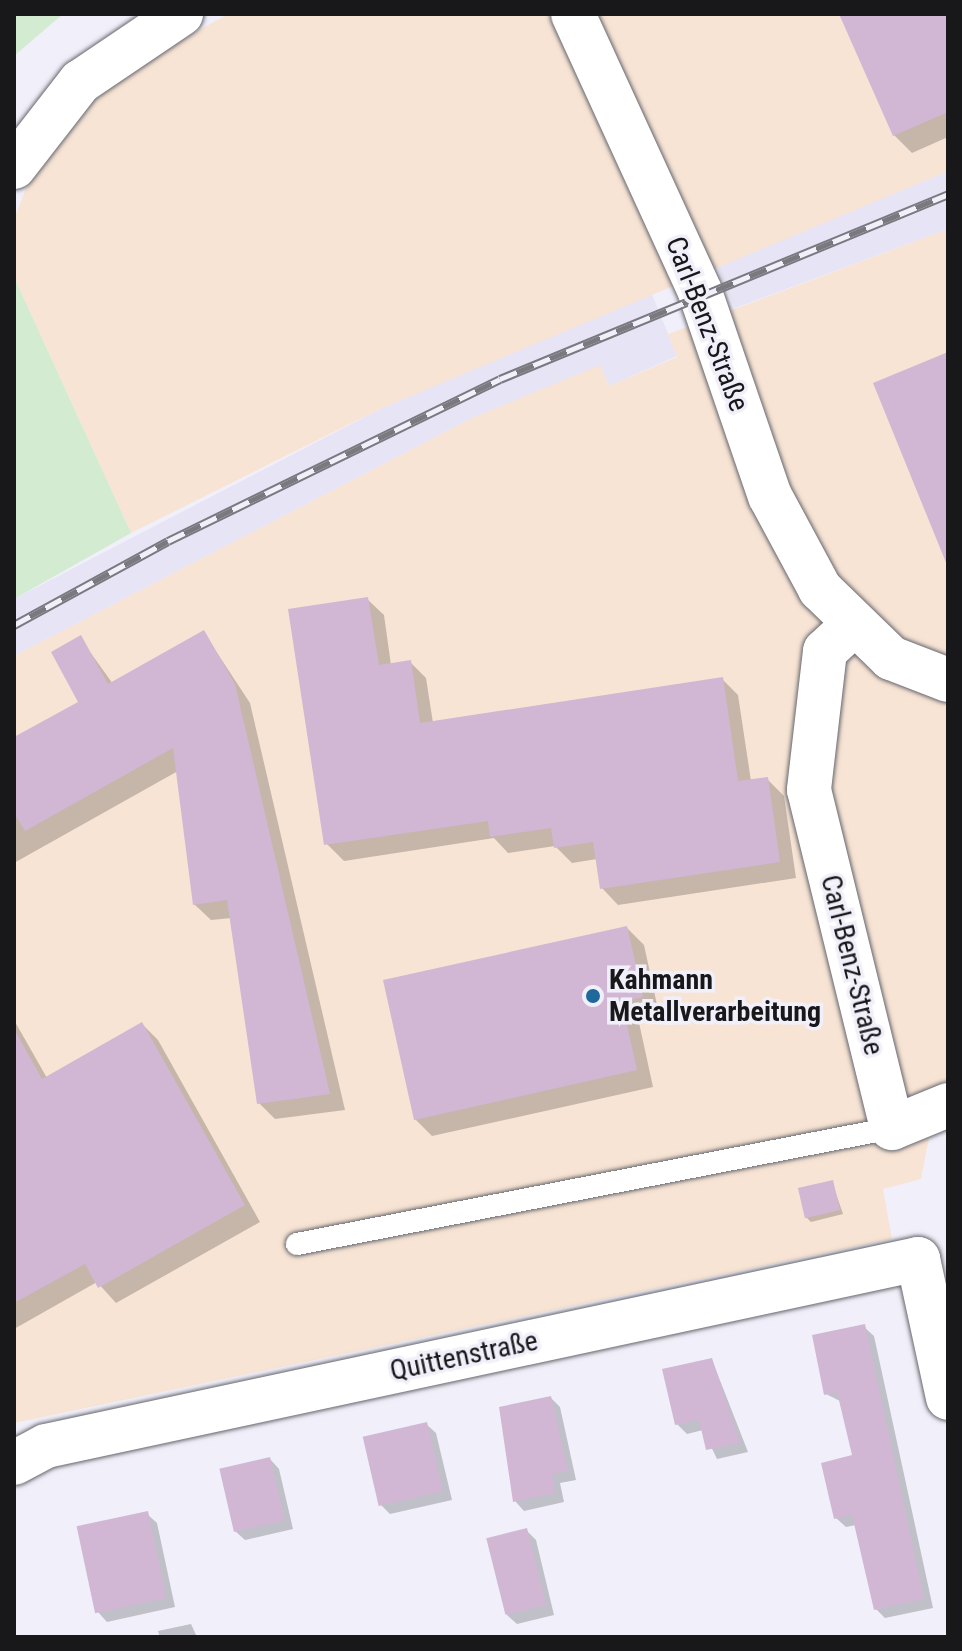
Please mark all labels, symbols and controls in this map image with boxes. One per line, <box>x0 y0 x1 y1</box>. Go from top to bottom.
street label: Carl-Benz-Straße <box>658 232 756 416</box>
street label: Carl-Benz-Straße <box>813 872 891 1058</box>
place label: Kahmann Metallverarbeitung <box>609 963 821 1029</box>
marker: Kahmann Metallverarbeitung <box>584 987 602 1005</box>
street label: Quittenstraße <box>387 1324 541 1388</box>

